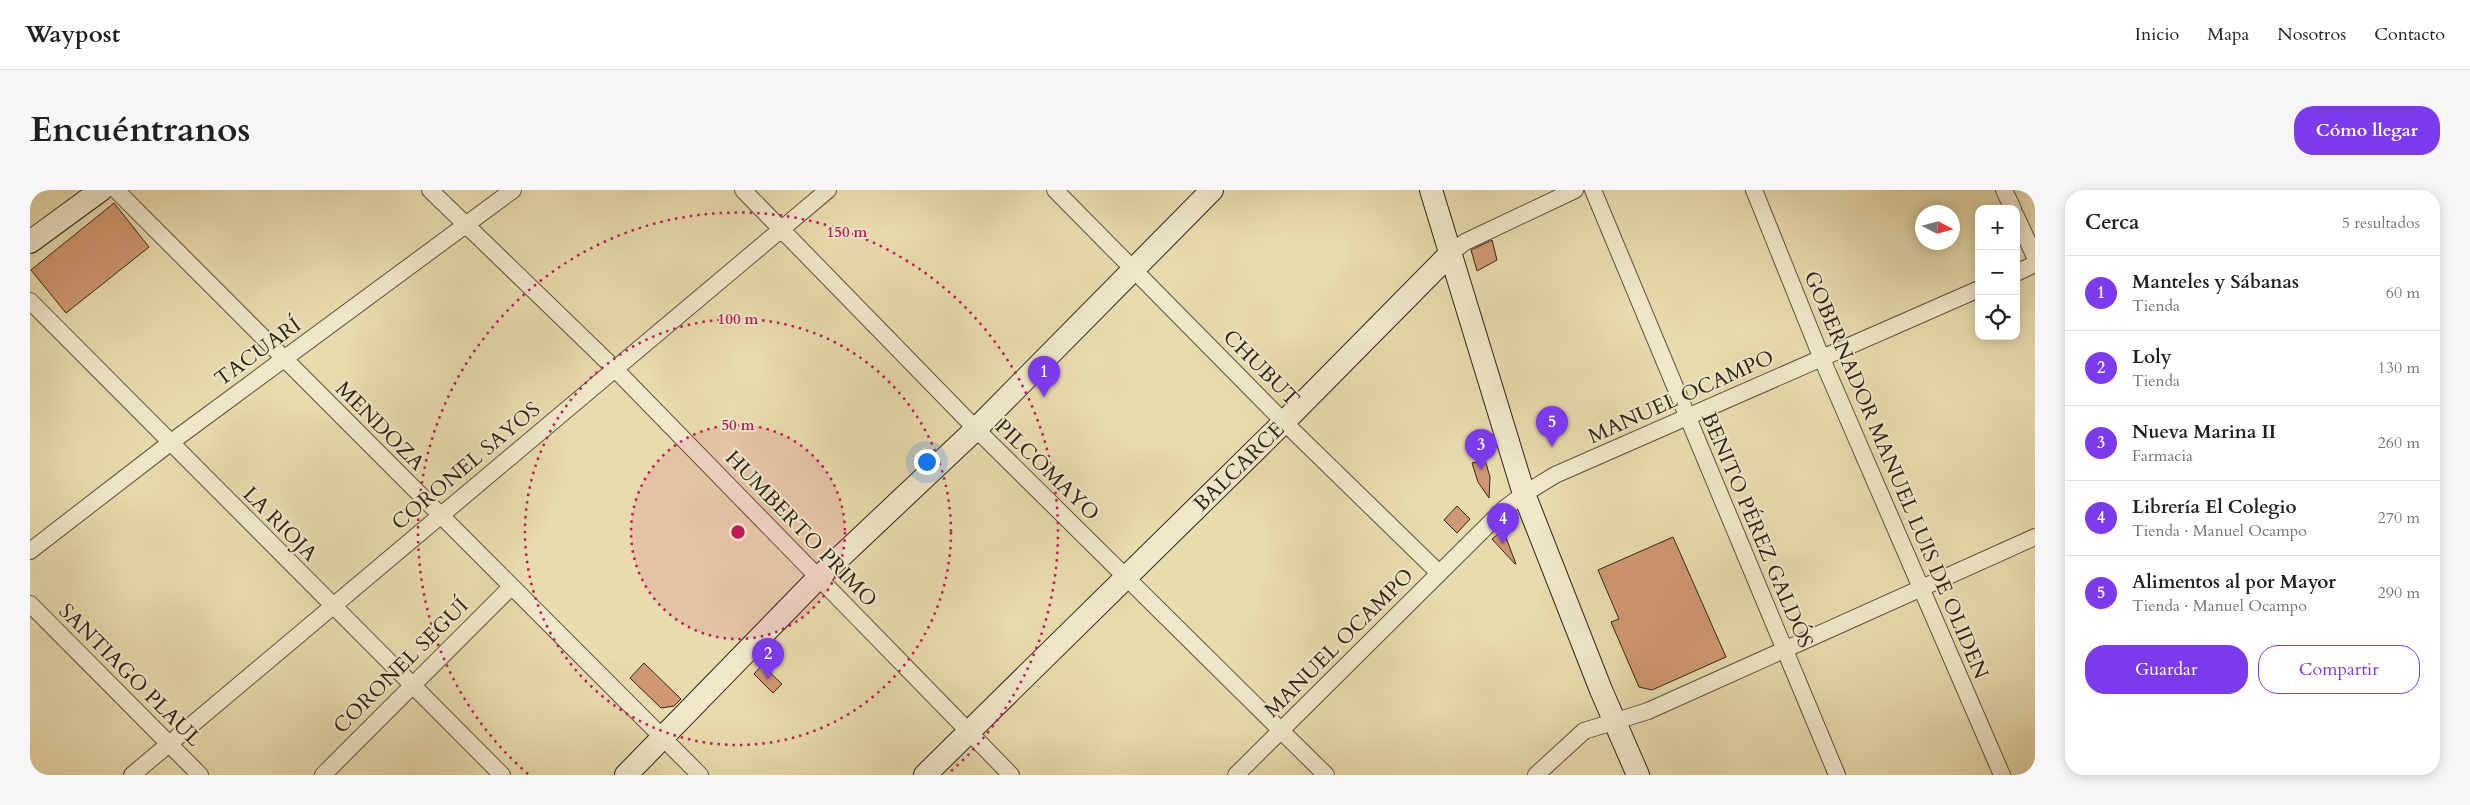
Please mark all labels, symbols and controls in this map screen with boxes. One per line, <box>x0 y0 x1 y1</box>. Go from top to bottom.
text: Waypost <box>25 18 120 51</box>
text: Inicio <box>2135 22 2179 47</box>
text: Mapa <box>2207 22 2249 47</box>
text: Nosotros <box>2277 22 2346 47</box>
text: Contacto <box>2374 22 2445 47</box>
text: Encuéntranos <box>30 106 251 154</box>
button: Cómo llegar <box>2294 106 2440 155</box>
north arrow <box>1915 205 1960 250</box>
map controls <box>1975 205 2020 340</box>
button: + <box>1975 205 2020 250</box>
text: Cerca <box>2085 208 2139 237</box>
text: 5 resultados <box>2342 212 2420 234</box>
text: 150 m <box>827 222 868 242</box>
button: − <box>1975 250 2020 295</box>
street label: GOBERNADOR MANUEL LUIS DE OLIDEN <box>1797 266 1995 684</box>
text: Manteles y Sábanas <box>2132 269 2299 295</box>
text: 1 <box>2097 282 2105 304</box>
text: 60 m <box>2386 282 2420 304</box>
button: locate <box>1975 295 2020 340</box>
text: Tienda <box>2132 295 2180 317</box>
text: 100 m <box>718 309 759 329</box>
street label: TACUARÍ <box>209 311 307 393</box>
street label: CHUBUT <box>1216 323 1306 413</box>
street label: MANUEL OCAMPO <box>1583 343 1779 451</box>
text: Loly <box>2132 344 2172 370</box>
pin: 1 <box>1028 356 1060 397</box>
text: 2 <box>2097 357 2105 379</box>
text: 130 m <box>2378 357 2420 379</box>
text: Tienda <box>2132 370 2180 392</box>
street label: MENDOZA <box>329 375 431 477</box>
street label: CORONEL SAYOS <box>385 395 547 537</box>
pin: 5 <box>1536 406 1568 447</box>
street label: BENITO PÉREZ GALDÓS <box>1694 407 1821 652</box>
street label: PILCOMAYO <box>988 413 1106 527</box>
text: 50 m <box>721 415 755 435</box>
street label: BALCARCE <box>1187 415 1290 518</box>
text: Nueva Marina II <box>2132 419 2276 445</box>
pin: 3 <box>1465 429 1497 470</box>
text: 3 <box>2097 432 2105 454</box>
text: 260 m <box>2378 432 2420 454</box>
street label: HUMBERTO PRIMO <box>718 444 884 614</box>
text: Farmacia <box>2132 445 2193 467</box>
your location <box>914 449 940 475</box>
street label: LA RIOJA <box>236 480 324 568</box>
text: Librería El Colegio <box>2132 494 2297 520</box>
pin: 4 <box>1487 503 1519 544</box>
text: 4 <box>2097 507 2105 529</box>
text: 270 m <box>2378 507 2420 529</box>
text: Tienda · Manuel Ocampo <box>2132 520 2307 542</box>
centre of rings <box>729 523 747 541</box>
street label: MANUEL OCAMPO <box>1258 562 1420 724</box>
text: Alimentos al por Mayor <box>2132 569 2336 595</box>
text: 5 <box>2097 582 2105 604</box>
text: 290 m <box>2378 582 2420 604</box>
street label: CORONEL SEGUÍ <box>327 592 475 740</box>
text: Tienda · Manuel Ocampo <box>2132 595 2307 617</box>
street label: SANTIAGO PLAUL <box>52 597 208 753</box>
pin: 2 <box>752 638 784 679</box>
button: Guardar <box>2085 645 2248 694</box>
button: Compartir <box>2258 645 2420 694</box>

